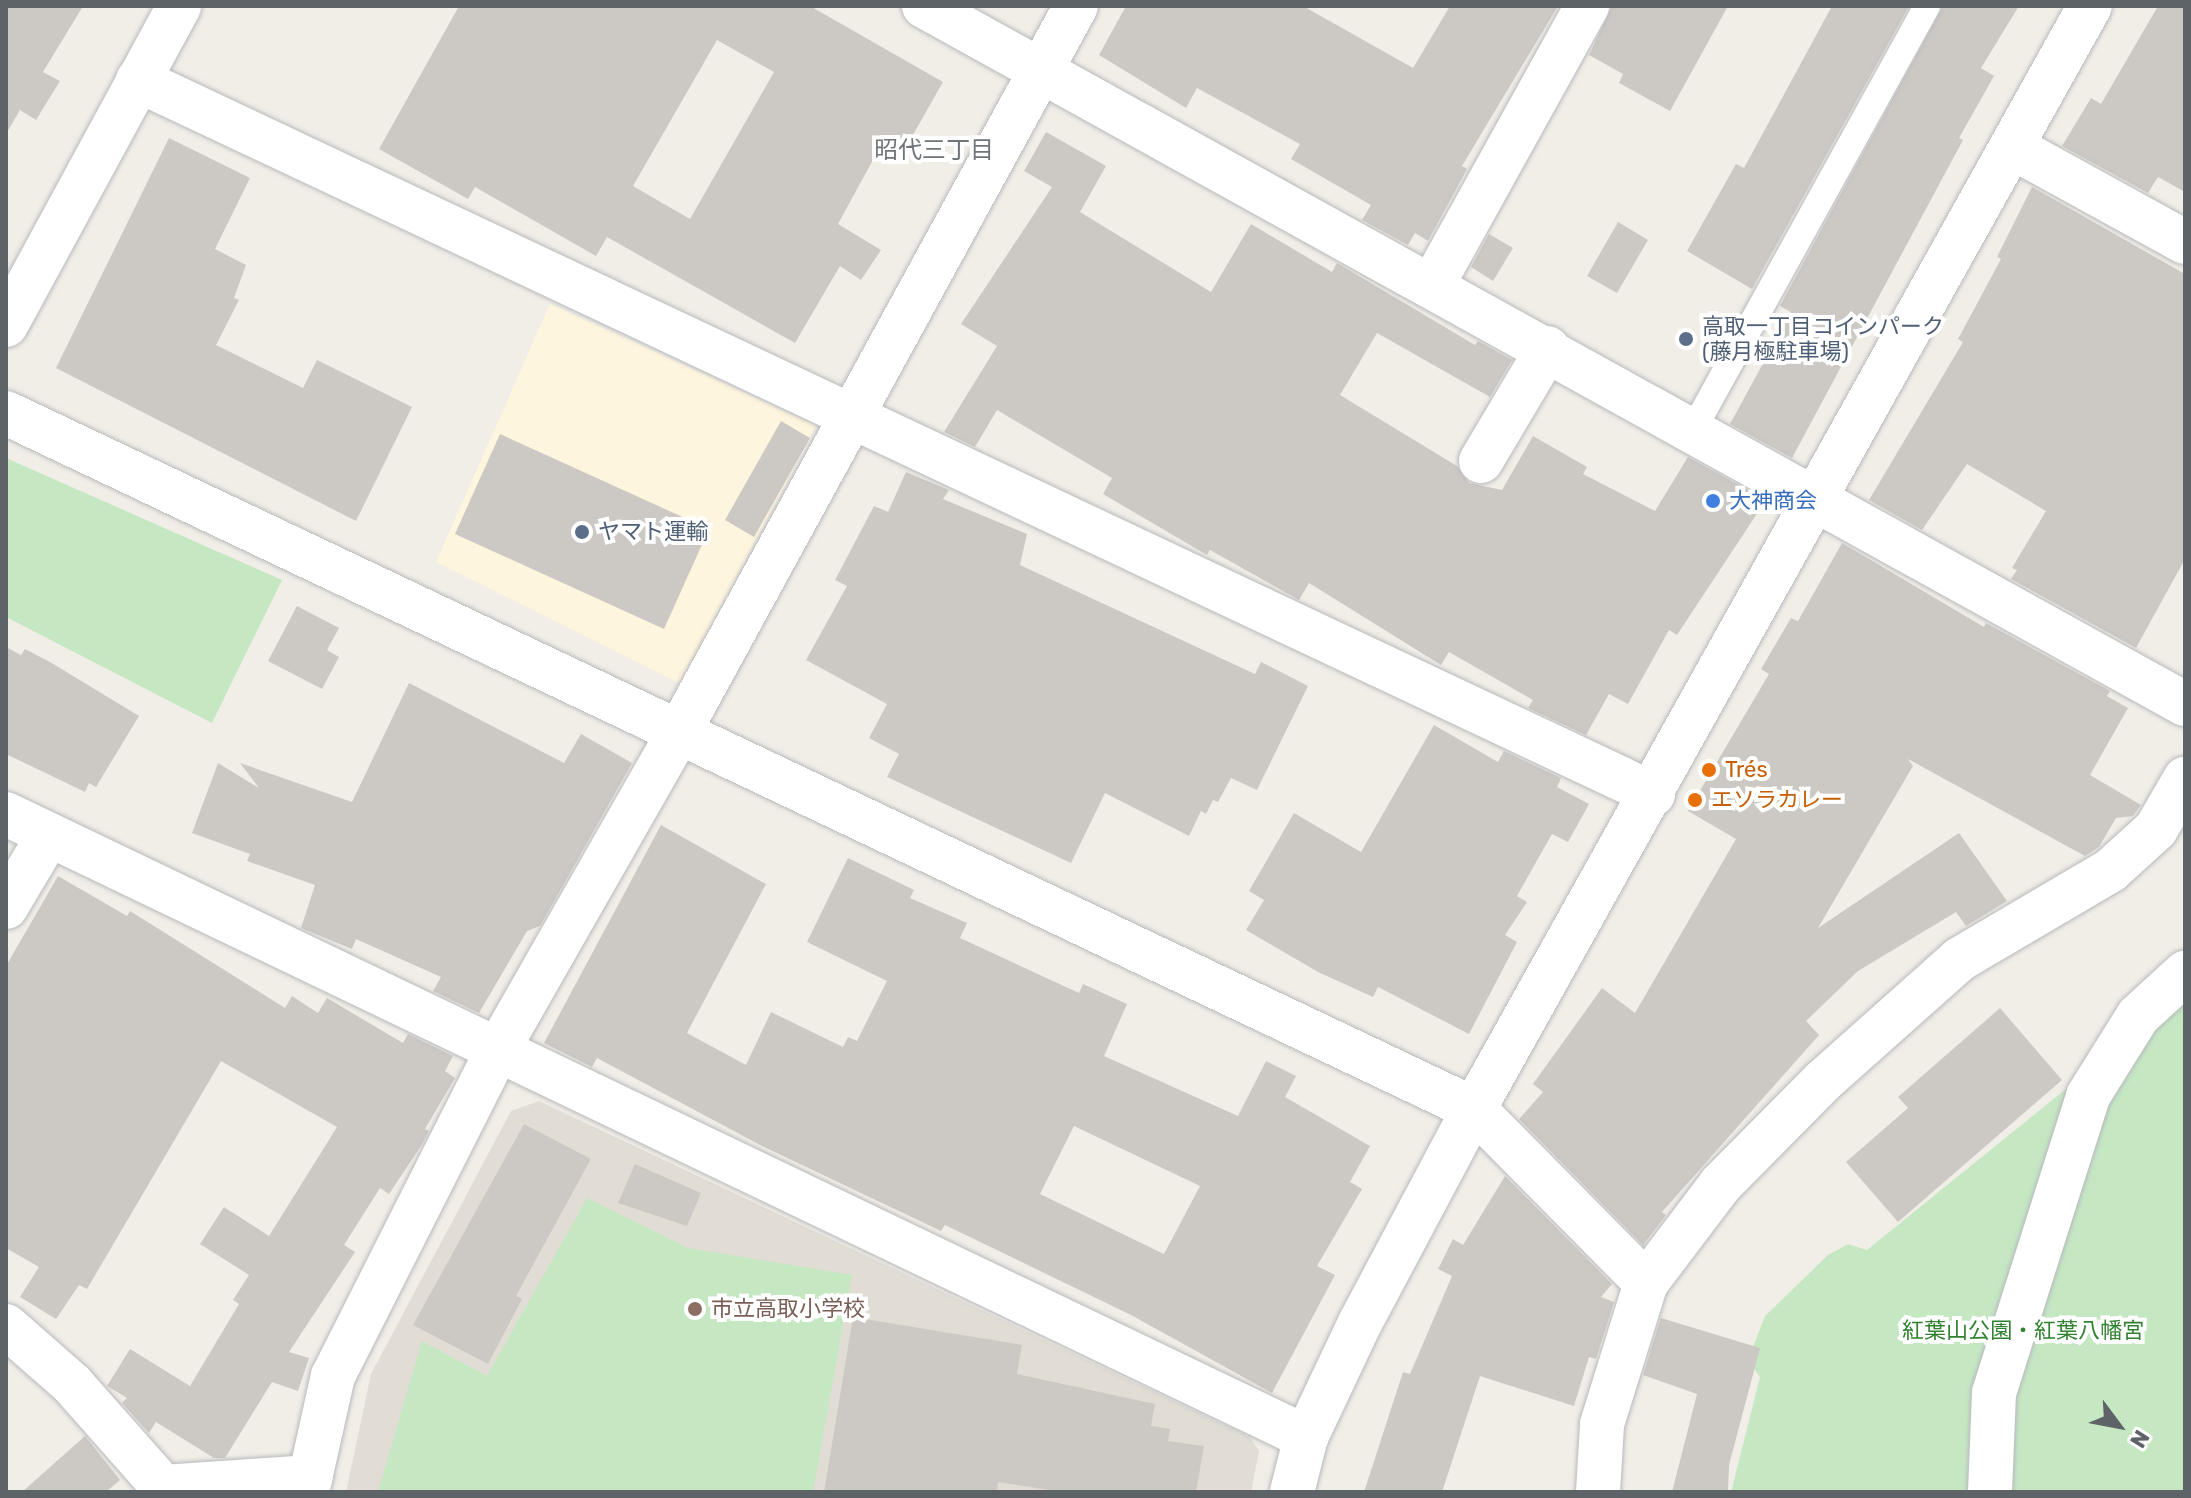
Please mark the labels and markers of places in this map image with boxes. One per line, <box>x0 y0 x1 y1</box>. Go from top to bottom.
place label: 高取一丁目コインパーク (藤月極駐車場) <box>1702 313 1944 364</box>
marker: 高取一丁目コインパーク (藤月極駐車場) <box>1677 330 1695 348</box>
place label: 大神商会 <box>1729 488 1817 514</box>
marker: 大神商会 <box>1704 492 1722 510</box>
place label: ヤマト運輸 <box>598 519 708 545</box>
marker: ヤマト運輸 <box>573 523 591 541</box>
place label: Trés <box>1725 757 1768 783</box>
marker: Trés <box>1700 761 1718 779</box>
place label: エソラカレー <box>1711 787 1843 813</box>
marker: エソラカレー <box>1686 791 1704 809</box>
place label: 市立高取小学校 <box>711 1296 865 1322</box>
marker: 市立高取小学校 <box>686 1300 704 1318</box>

